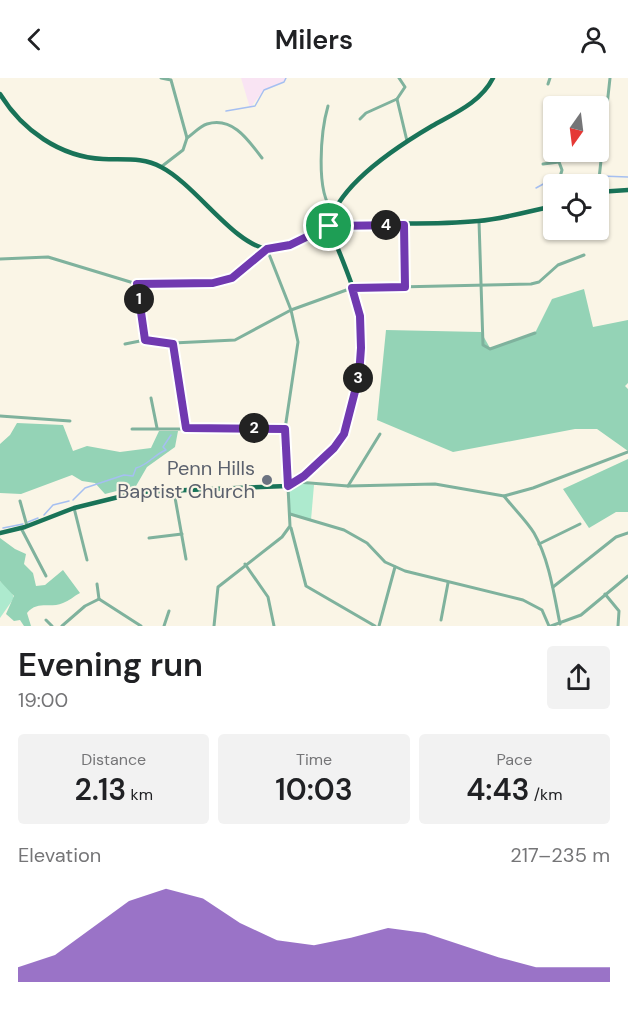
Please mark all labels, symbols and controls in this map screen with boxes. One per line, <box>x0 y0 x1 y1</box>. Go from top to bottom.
text: Milers <box>275 22 353 57</box>
icon: back <box>18 23 51 56</box>
icon: person <box>577 23 610 56</box>
north arrow <box>543 96 609 162</box>
map controls <box>543 96 609 240</box>
button: locate <box>543 174 609 240</box>
pin <box>303 200 354 251</box>
icon: arrive <box>312 209 345 242</box>
pin: 4 <box>371 210 401 240</box>
text: 4 <box>381 214 391 235</box>
pin: 1 <box>124 284 154 314</box>
text: 1 <box>136 288 142 309</box>
pin: 3 <box>343 363 373 393</box>
text: 3 <box>353 367 363 388</box>
pin: 2 <box>239 413 269 443</box>
text: 2 <box>249 417 259 438</box>
place label: Penn Hills Baptist Church <box>117 455 255 504</box>
marker: Penn Hills Baptist Church <box>260 473 274 487</box>
text: Evening run <box>18 643 203 686</box>
button: share <box>547 646 610 709</box>
text: 19:00 <box>18 687 68 713</box>
text: Distance <box>81 749 146 770</box>
text: Time <box>296 749 332 770</box>
text: Pace <box>496 749 532 770</box>
text: 2.13 <box>74 770 126 809</box>
text: 10:03 <box>275 770 353 809</box>
text: 4:43 <box>466 770 530 809</box>
text: km <box>126 784 153 805</box>
text: /km <box>530 784 562 805</box>
text: Elevation <box>18 842 101 868</box>
text: 217–235 m <box>510 842 610 868</box>

